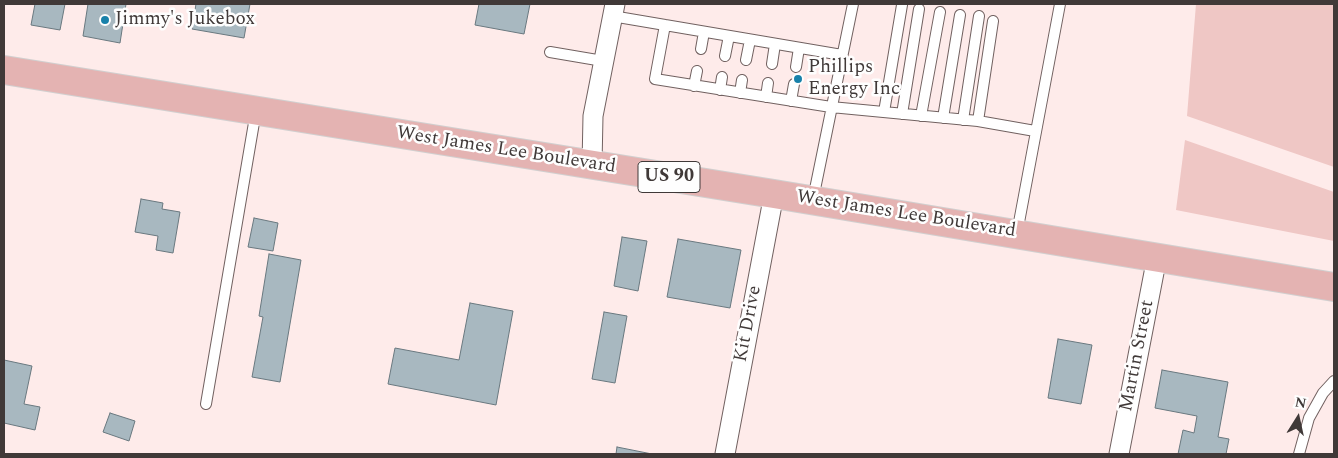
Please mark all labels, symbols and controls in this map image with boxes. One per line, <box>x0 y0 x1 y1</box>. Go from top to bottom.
place label: Jimmy's Jukebox <box>115 9 255 31</box>
marker: Jimmy's Jukebox <box>99 14 111 26</box>
place label: Phillips Energy Inc <box>808 57 900 101</box>
marker: Phillips Energy Inc <box>792 73 804 85</box>
street label: West James Lee Boulevard <box>395 122 617 180</box>
road number: US 90 <box>638 162 700 192</box>
street label: West James Lee Boulevard <box>795 186 1017 244</box>
street label: Kit Drive <box>730 284 768 364</box>
street label: Martin Street <box>1116 298 1160 414</box>
text: N <box>1293 391 1308 414</box>
north arrow <box>1273 393 1323 443</box>

